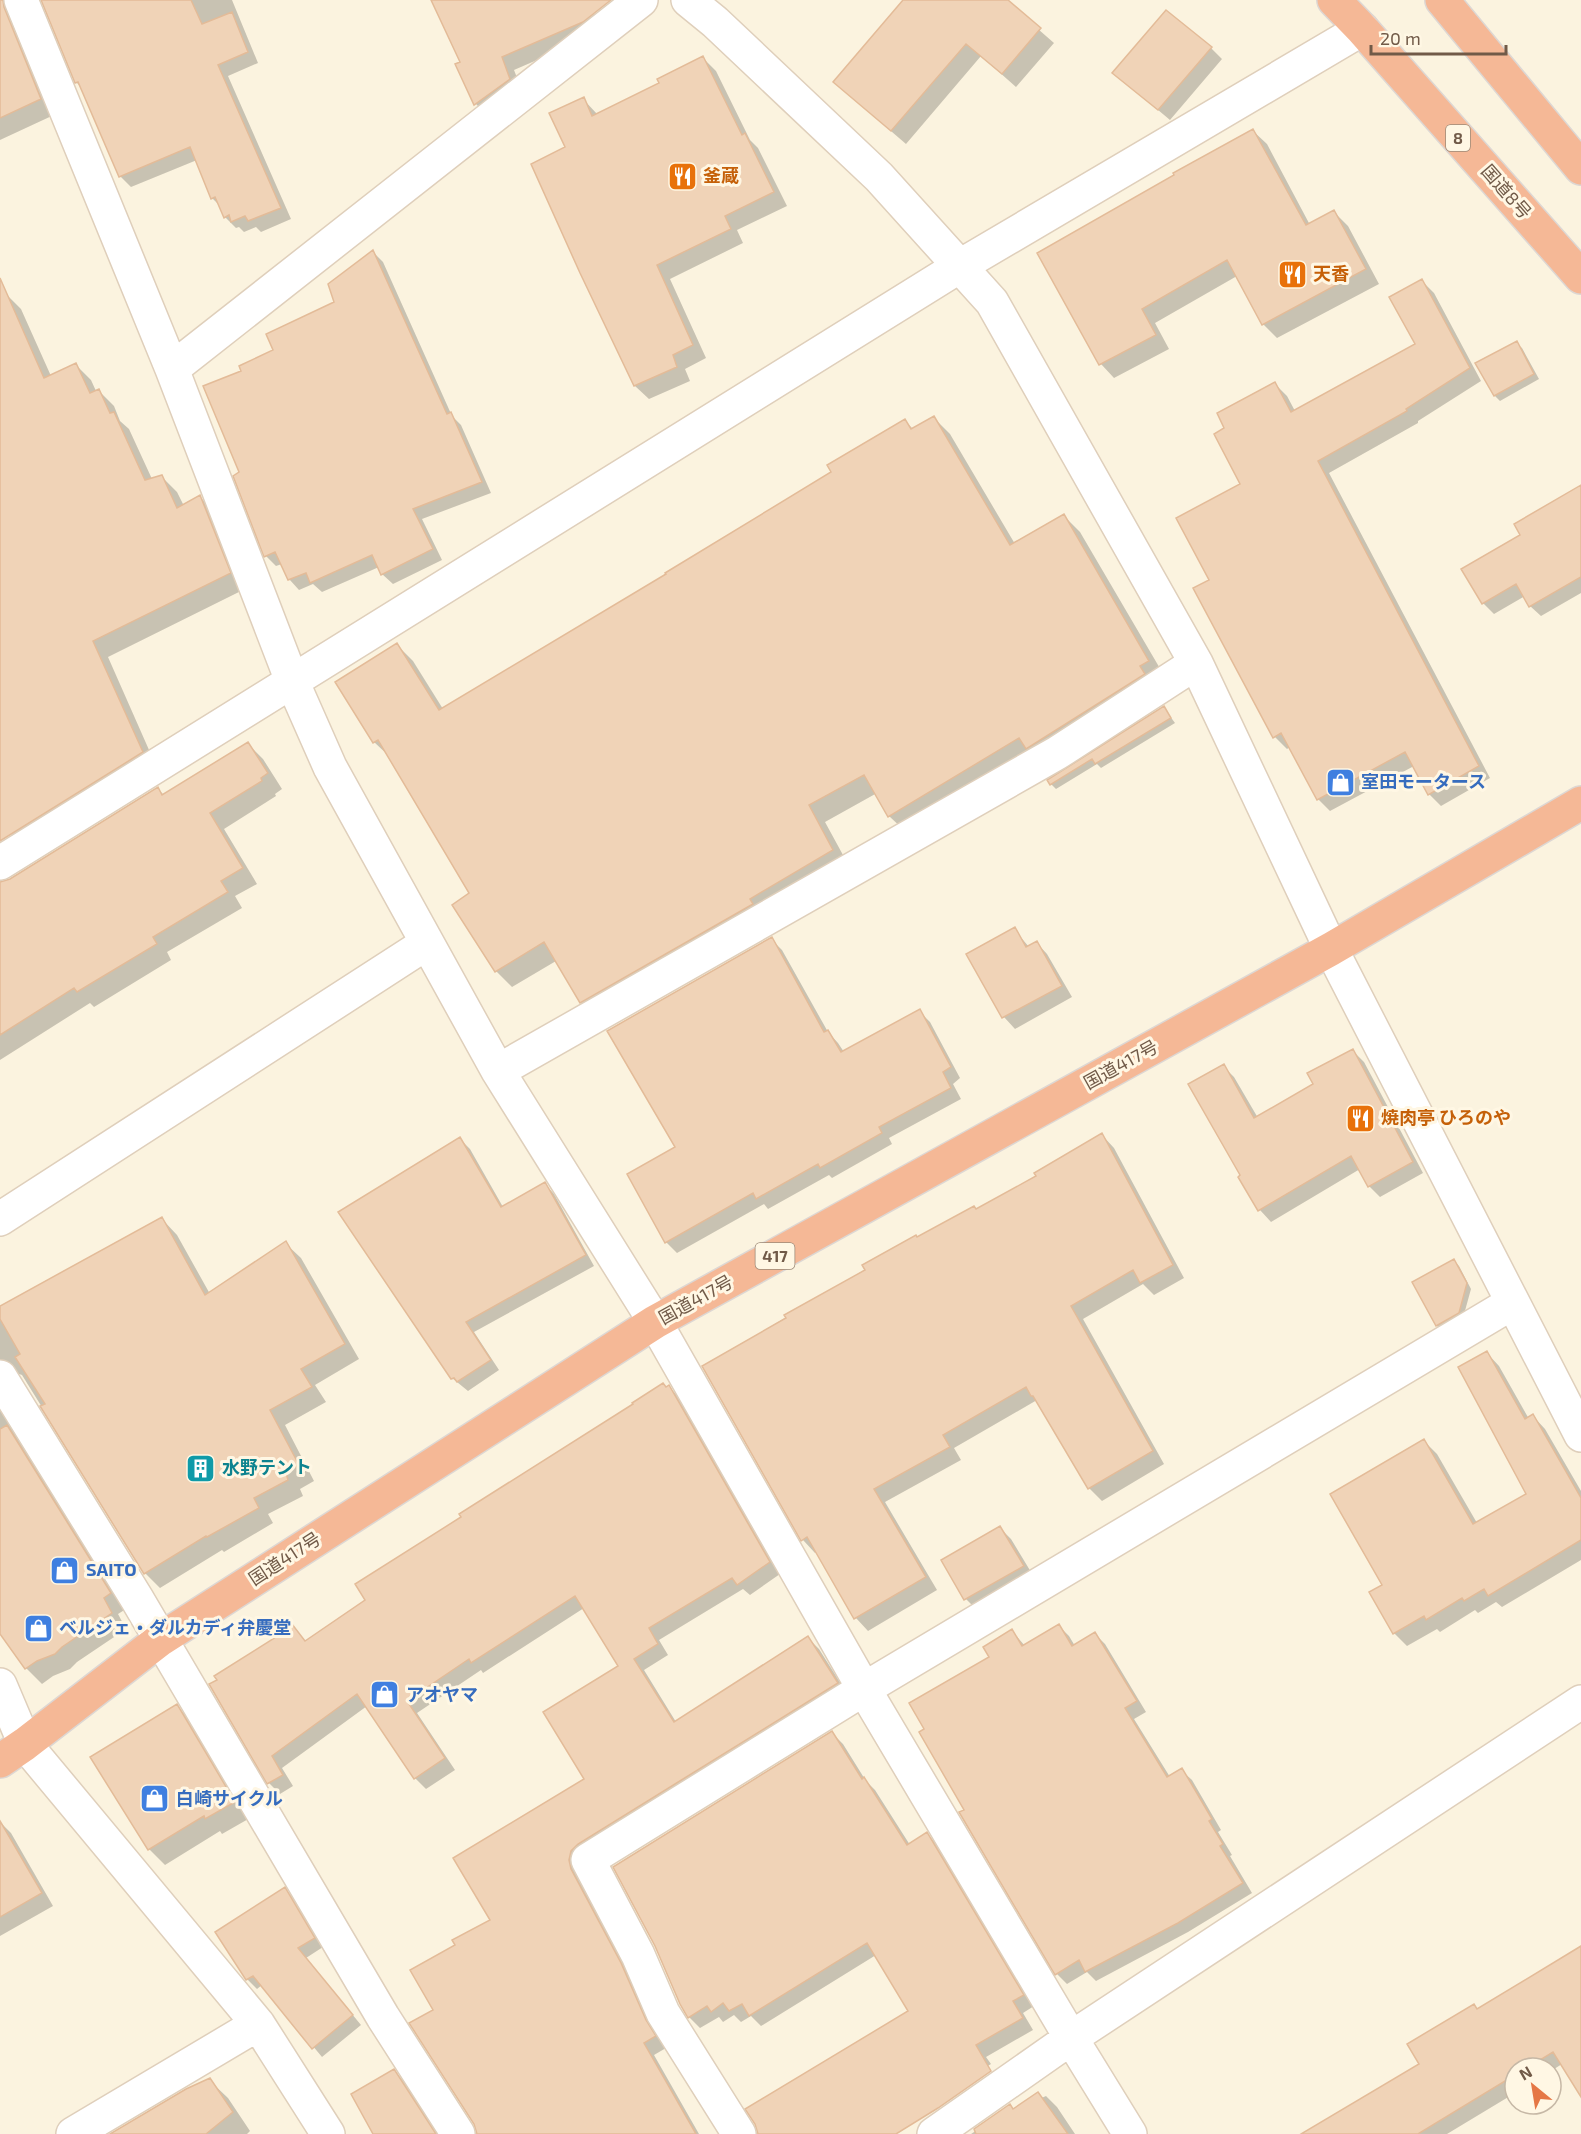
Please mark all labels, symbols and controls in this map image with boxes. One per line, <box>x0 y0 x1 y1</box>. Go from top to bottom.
scale bar <box>1371 18 1506 56</box>
text: 20 m <box>1380 27 1421 49</box>
road number: 8 <box>1446 125 1470 151</box>
restaurant icon: 釜蔵 <box>666 160 698 192</box>
street label: 国道8号 <box>1477 160 1536 223</box>
place label: 釜蔵 <box>703 164 739 186</box>
restaurant icon: 天香 <box>1276 258 1308 290</box>
place label: 天香 <box>1313 262 1349 284</box>
shop icon: 室田モータース <box>1324 766 1356 798</box>
place label: 室田モータース <box>1361 770 1486 792</box>
street label: 国道417号 <box>1080 1035 1161 1093</box>
restaurant icon: 焼肉亭 ひろのや <box>1344 1102 1376 1134</box>
place label: 焼肉亭 ひろのや <box>1381 1106 1511 1128</box>
road number: 417 <box>756 1243 794 1269</box>
street label: 国道417号 <box>655 1270 736 1328</box>
building icon: 水野テント <box>185 1452 217 1484</box>
place label: 水野テント <box>222 1456 312 1478</box>
street label: 国道417号 <box>244 1527 325 1590</box>
shop icon: SAITO <box>49 1554 81 1586</box>
place label: SAITO <box>86 1558 137 1580</box>
shop icon: ベルジェ・ダルカディ弁慶堂 <box>22 1612 54 1644</box>
place label: ベルジェ・ダルカディ弁慶堂 <box>59 1616 291 1638</box>
shop icon: アオヤマ <box>369 1679 401 1711</box>
place label: アオヤマ <box>406 1683 478 1705</box>
shop icon: 白崎サイクル <box>139 1783 171 1815</box>
place label: 白崎サイクル <box>176 1787 283 1809</box>
north arrow <box>1503 2056 1563 2116</box>
text: N <box>1515 2061 1535 2084</box>

